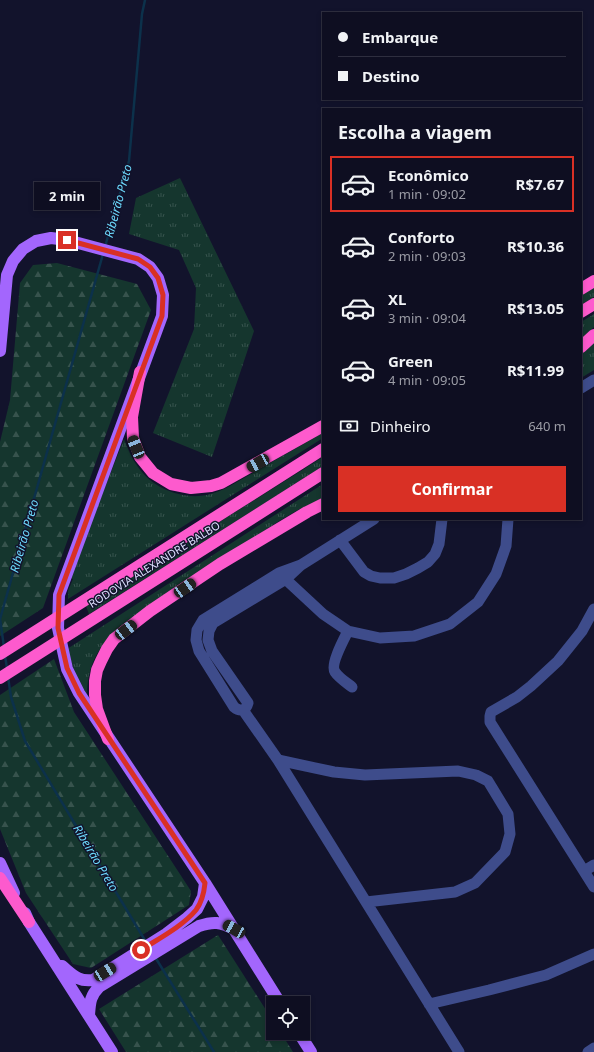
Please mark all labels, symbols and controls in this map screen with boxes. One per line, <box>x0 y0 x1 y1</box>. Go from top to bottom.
text: Embarque <box>362 27 438 47</box>
text: Destino <box>362 66 420 86</box>
text: Escolha a viagem <box>338 120 492 144</box>
water label: Ribeirão Preto <box>100 162 136 240</box>
text: Econômico <box>388 165 469 185</box>
icon: car <box>340 166 376 202</box>
text: R$7.67 <box>516 174 564 194</box>
callout: 2 min <box>34 182 100 210</box>
text: 1 min · 09:02 <box>388 185 466 203</box>
text: 2 min <box>49 187 85 205</box>
text: Conforto <box>388 227 455 247</box>
icon: car <box>340 228 376 264</box>
route end <box>58 231 76 249</box>
text: R$10.36 <box>507 236 564 256</box>
text: 2 min · 09:03 <box>388 247 466 265</box>
text: XL <box>388 289 406 309</box>
icon: car <box>340 290 376 326</box>
text: R$13.05 <box>507 298 564 318</box>
text: 3 min · 09:04 <box>388 309 466 327</box>
text: Green <box>388 351 433 371</box>
icon: car <box>340 352 376 388</box>
text: R$11.99 <box>507 360 564 380</box>
text: 4 min · 09:05 <box>388 371 466 389</box>
icon: cash <box>338 415 360 437</box>
text: Dinheiro <box>370 416 431 436</box>
text: 640 m <box>528 417 566 435</box>
car <box>126 434 146 460</box>
car <box>245 452 271 474</box>
button: Confirmar <box>338 466 566 512</box>
water label: Ribeirão Preto <box>5 497 43 575</box>
street label: RODOVIA ALEXANDRE BALBO <box>85 517 223 611</box>
car <box>172 576 198 600</box>
car <box>113 618 139 642</box>
water label: Ribeirão Preto <box>69 821 123 895</box>
car <box>221 918 247 940</box>
route start <box>132 941 150 959</box>
car <box>92 961 118 983</box>
map controls <box>266 996 310 1040</box>
button: locate <box>266 996 310 1040</box>

